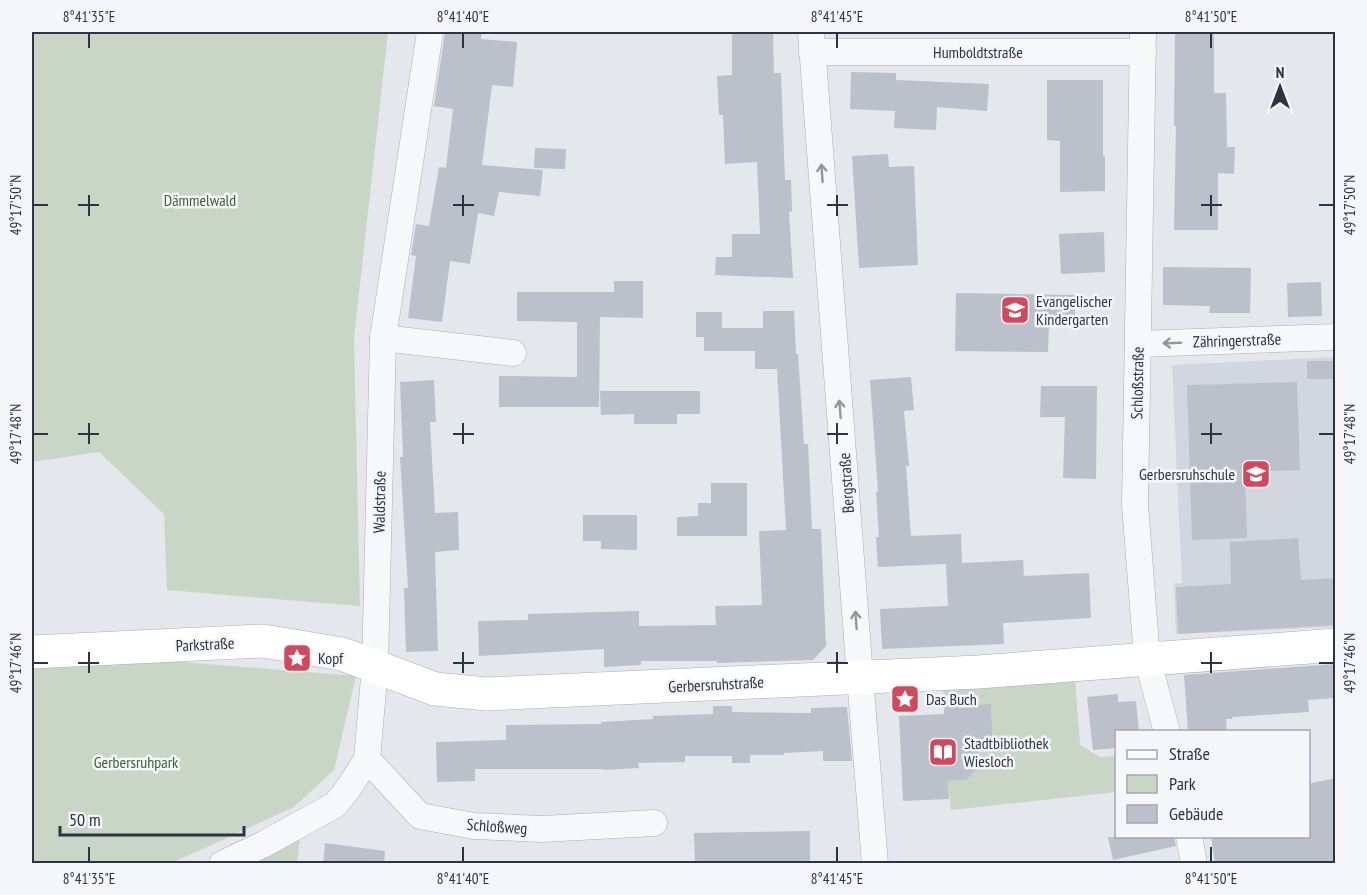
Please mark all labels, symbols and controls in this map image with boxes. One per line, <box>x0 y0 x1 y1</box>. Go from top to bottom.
text: 8°41'35"E <box>63 7 115 26</box>
text: 8°41'40"E <box>437 7 489 26</box>
text: 8°41'45"E <box>811 7 863 26</box>
text: 8°41'50"E <box>1185 7 1237 26</box>
street label: Humboldtstraße <box>933 42 1023 62</box>
north arrow <box>1250 57 1310 117</box>
text: N <box>1276 62 1284 82</box>
one-way arrow <box>816 164 827 184</box>
text: 49°17'50"N <box>6 175 25 235</box>
text: 49°17'50"N <box>1340 175 1359 235</box>
park label: Dämmelwald <box>164 190 236 210</box>
place label: Evangelischer Kindergarten <box>1036 291 1113 329</box>
school or university icon: Evangelischer Kindergarten <box>999 294 1031 326</box>
street label: Zähringerstraße <box>1193 328 1281 352</box>
one-way arrow <box>1163 337 1183 348</box>
street label: Schloßstraße <box>1126 346 1148 420</box>
one-way arrow <box>835 400 846 420</box>
text: 49°17'48"N <box>6 404 25 464</box>
text: 49°17'48"N <box>1340 404 1359 464</box>
street label: Bergstraße <box>834 452 858 514</box>
school or university icon: Gerbersruhschule <box>1240 458 1272 490</box>
place label: Gerbersruhschule <box>1139 464 1235 484</box>
street label: Waldstraße <box>368 471 390 533</box>
one-way arrow <box>850 610 861 630</box>
street label: Parkstraße <box>175 632 235 656</box>
text: 49°17'46"N <box>6 633 25 693</box>
text: 49°17'46"N <box>1340 633 1359 693</box>
place icon: Kopf <box>281 642 313 674</box>
place label: Kopf <box>318 648 344 668</box>
street label: Gerbersruhstraße <box>668 672 764 696</box>
place icon: Das Buch <box>889 683 921 715</box>
place label: Das Buch <box>926 689 977 709</box>
legend <box>1115 730 1310 838</box>
place label: Stadtbibliothek Wiesloch <box>964 733 1049 771</box>
library icon: Stadtbibliothek Wiesloch <box>927 736 959 768</box>
text: Straße <box>1169 742 1210 765</box>
park label: Gerbersruhpark <box>94 752 179 772</box>
text: Park <box>1169 772 1196 795</box>
scale bar <box>60 799 244 837</box>
text: Gebäude <box>1169 802 1223 825</box>
text: 50 m <box>69 808 101 831</box>
street label: Schloßweg <box>466 814 528 838</box>
text: 8°41'35"E <box>63 869 115 888</box>
text: 8°41'40"E <box>437 869 489 888</box>
text: 8°41'45"E <box>811 869 863 888</box>
text: 8°41'50"E <box>1185 869 1237 888</box>

